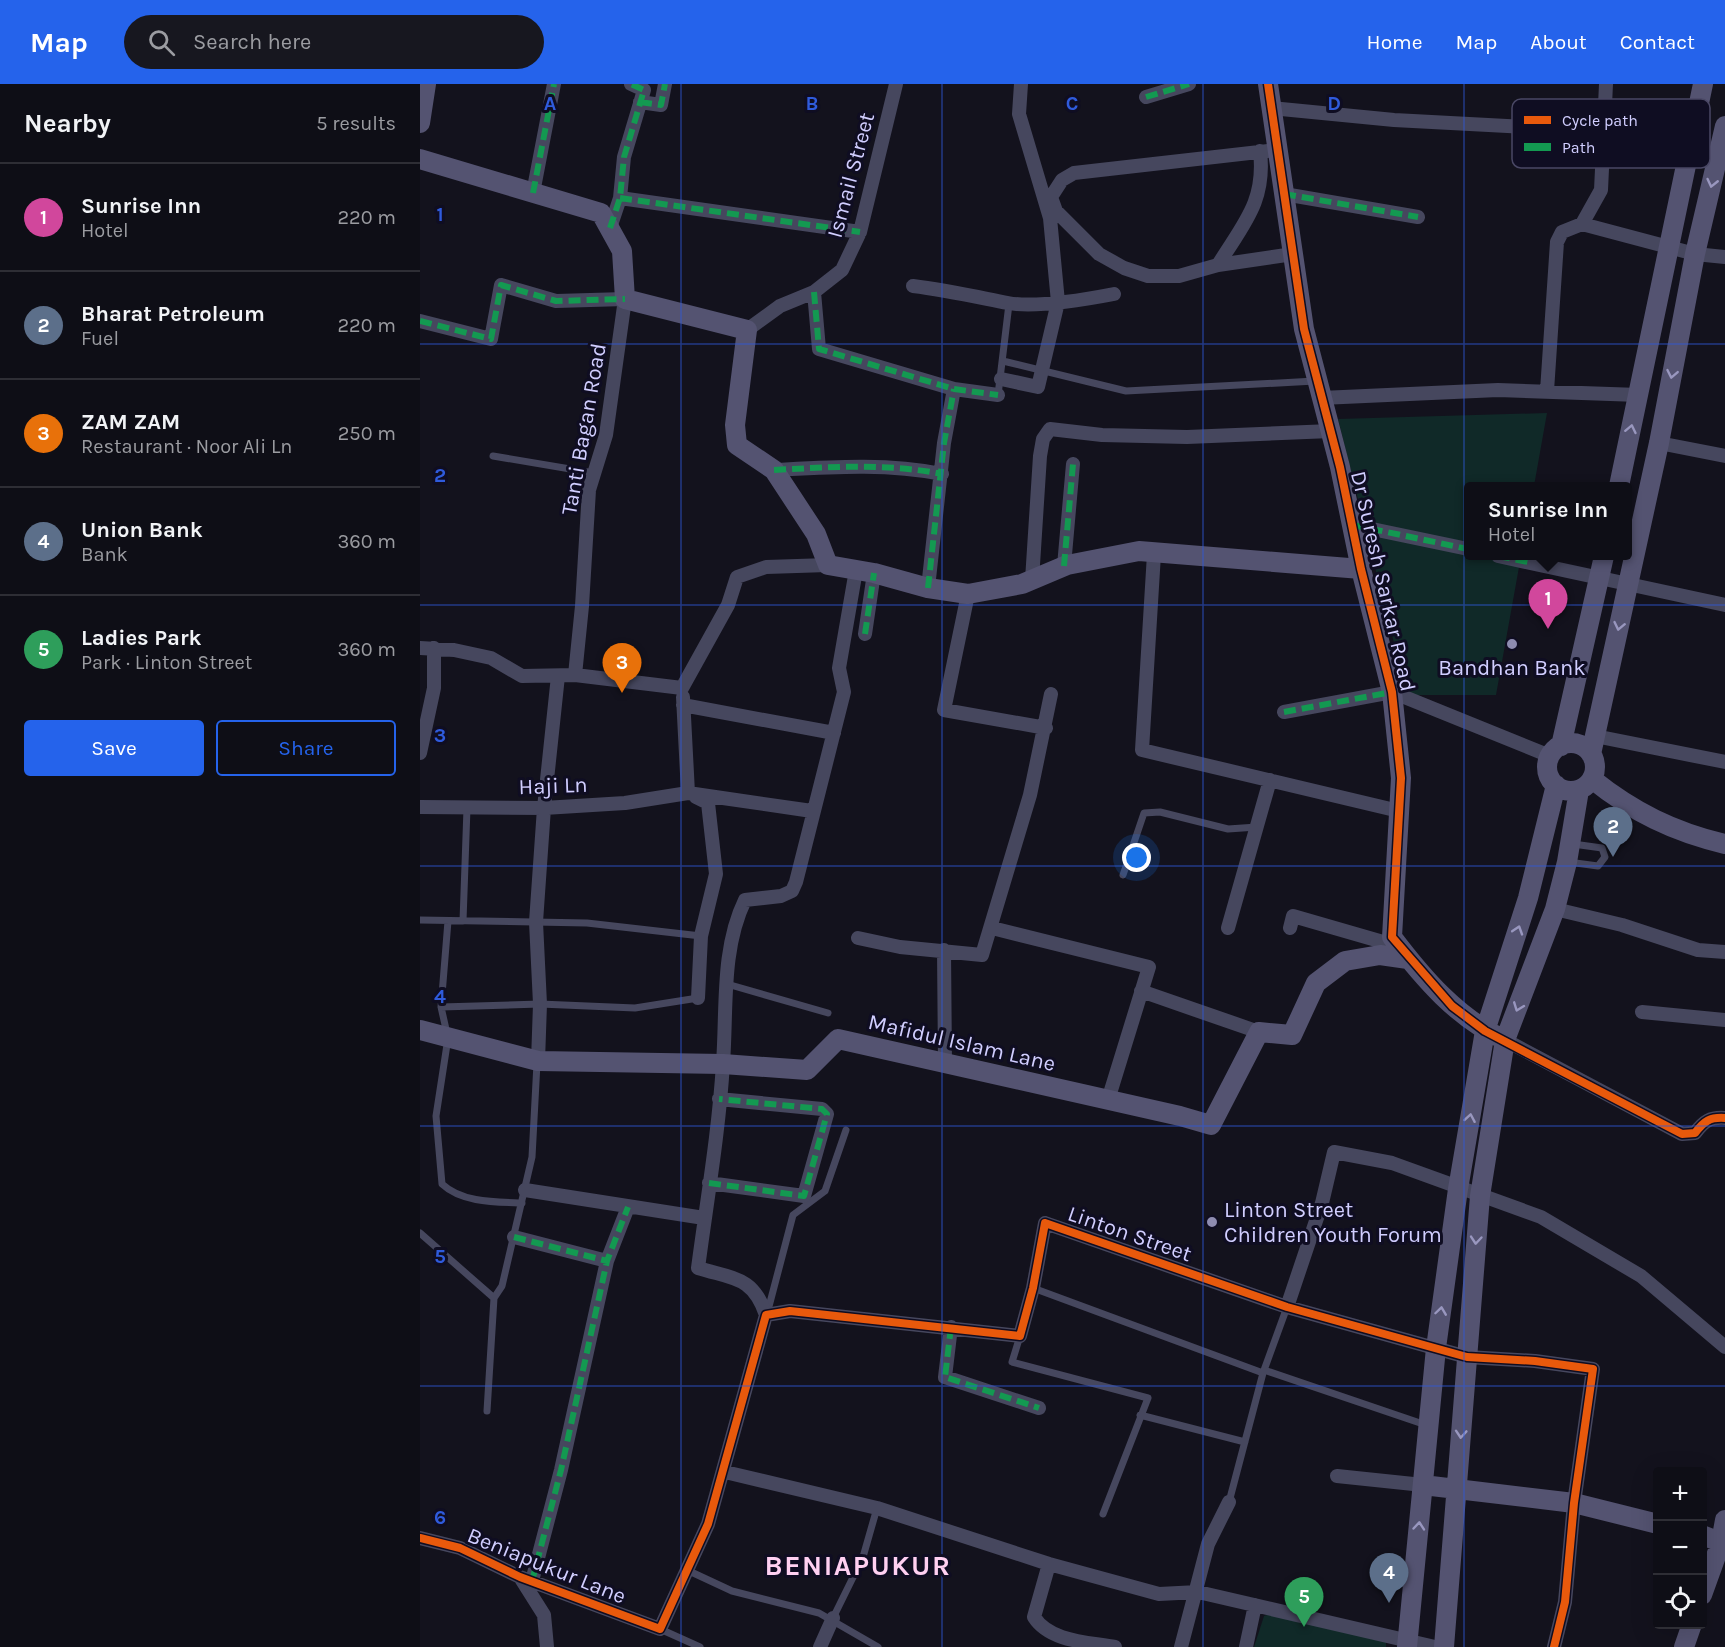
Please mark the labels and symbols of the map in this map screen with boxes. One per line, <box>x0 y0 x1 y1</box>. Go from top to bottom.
text: A <box>544 92 557 115</box>
text: B <box>806 92 818 115</box>
text: C <box>1066 92 1078 115</box>
text: D <box>1327 92 1341 115</box>
legend <box>1512 99 1710 168</box>
street label: Ismail Street <box>822 110 880 241</box>
text: Cycle path <box>1562 111 1638 130</box>
text: Path <box>1562 138 1595 157</box>
one-way arrow <box>1706 178 1719 188</box>
text: 1 <box>436 203 444 226</box>
street label: Tanti Bagan Road <box>556 341 612 517</box>
one-way arrow <box>1667 369 1679 378</box>
one-way arrow <box>1624 425 1637 435</box>
text: 2 <box>434 464 446 487</box>
street label: Dr Suresh Sarkar Road <box>1345 469 1421 694</box>
pin: 1 <box>1528 580 1568 629</box>
one-way arrow <box>1613 621 1626 631</box>
marker: Bandhan Bank <box>1505 637 1519 651</box>
pin: 3 <box>602 644 642 693</box>
place label: Bandhan Bank <box>1438 655 1586 681</box>
text: 3 <box>434 724 446 747</box>
street label: Haji Ln <box>518 772 588 800</box>
pin: 2 <box>1594 808 1632 857</box>
your location <box>1122 843 1151 872</box>
one-way arrow <box>1510 925 1523 936</box>
text: 4 <box>434 985 446 1008</box>
one-way arrow <box>1513 1001 1525 1012</box>
street label: Mafidul Islam Lane <box>866 1009 1058 1077</box>
one-way arrow <box>1463 1114 1475 1123</box>
place label: Linton Street Children Youth Forum <box>1224 1197 1442 1248</box>
street label: Linton Street <box>1064 1201 1195 1267</box>
marker: Linton Street Children Youth Forum <box>1205 1215 1219 1229</box>
one-way arrow <box>1470 1235 1483 1244</box>
text: 5 <box>434 1245 446 1268</box>
one-way arrow <box>1434 1307 1447 1316</box>
one-way arrow <box>1455 1430 1468 1439</box>
text: 6 <box>434 1506 446 1529</box>
street label: Beniapukur Lane <box>463 1522 630 1610</box>
one-way arrow <box>1412 1522 1425 1531</box>
district label: BENIAPUKUR <box>765 1549 951 1582</box>
pin: 4 <box>1370 1554 1408 1603</box>
pin: 5 <box>1284 1578 1324 1627</box>

